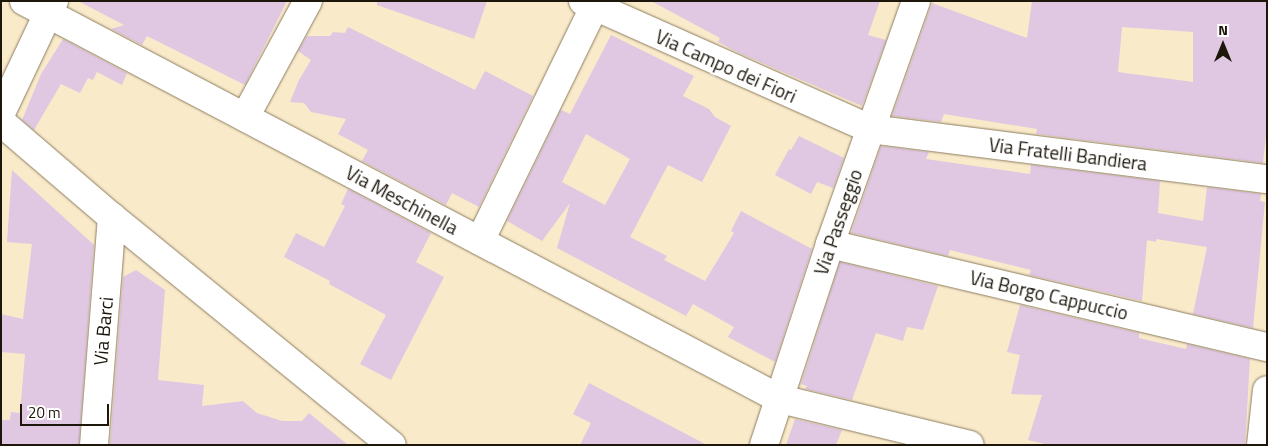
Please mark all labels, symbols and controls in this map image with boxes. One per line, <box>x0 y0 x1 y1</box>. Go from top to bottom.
text: N <box>1218 19 1228 40</box>
north arrow <box>1198 20 1248 70</box>
street label: Via Campo dei Fiori <box>652 25 800 107</box>
street label: Via Fratelli Bandiera <box>988 133 1148 175</box>
street label: Via Meschinella <box>342 161 462 239</box>
street label: Via Passeggio <box>809 166 867 278</box>
street label: Via Borgo Cappuccio <box>968 266 1130 324</box>
street label: Via Barci <box>89 296 117 366</box>
scale bar <box>22 394 111 426</box>
text: 20 m <box>28 401 61 424</box>

